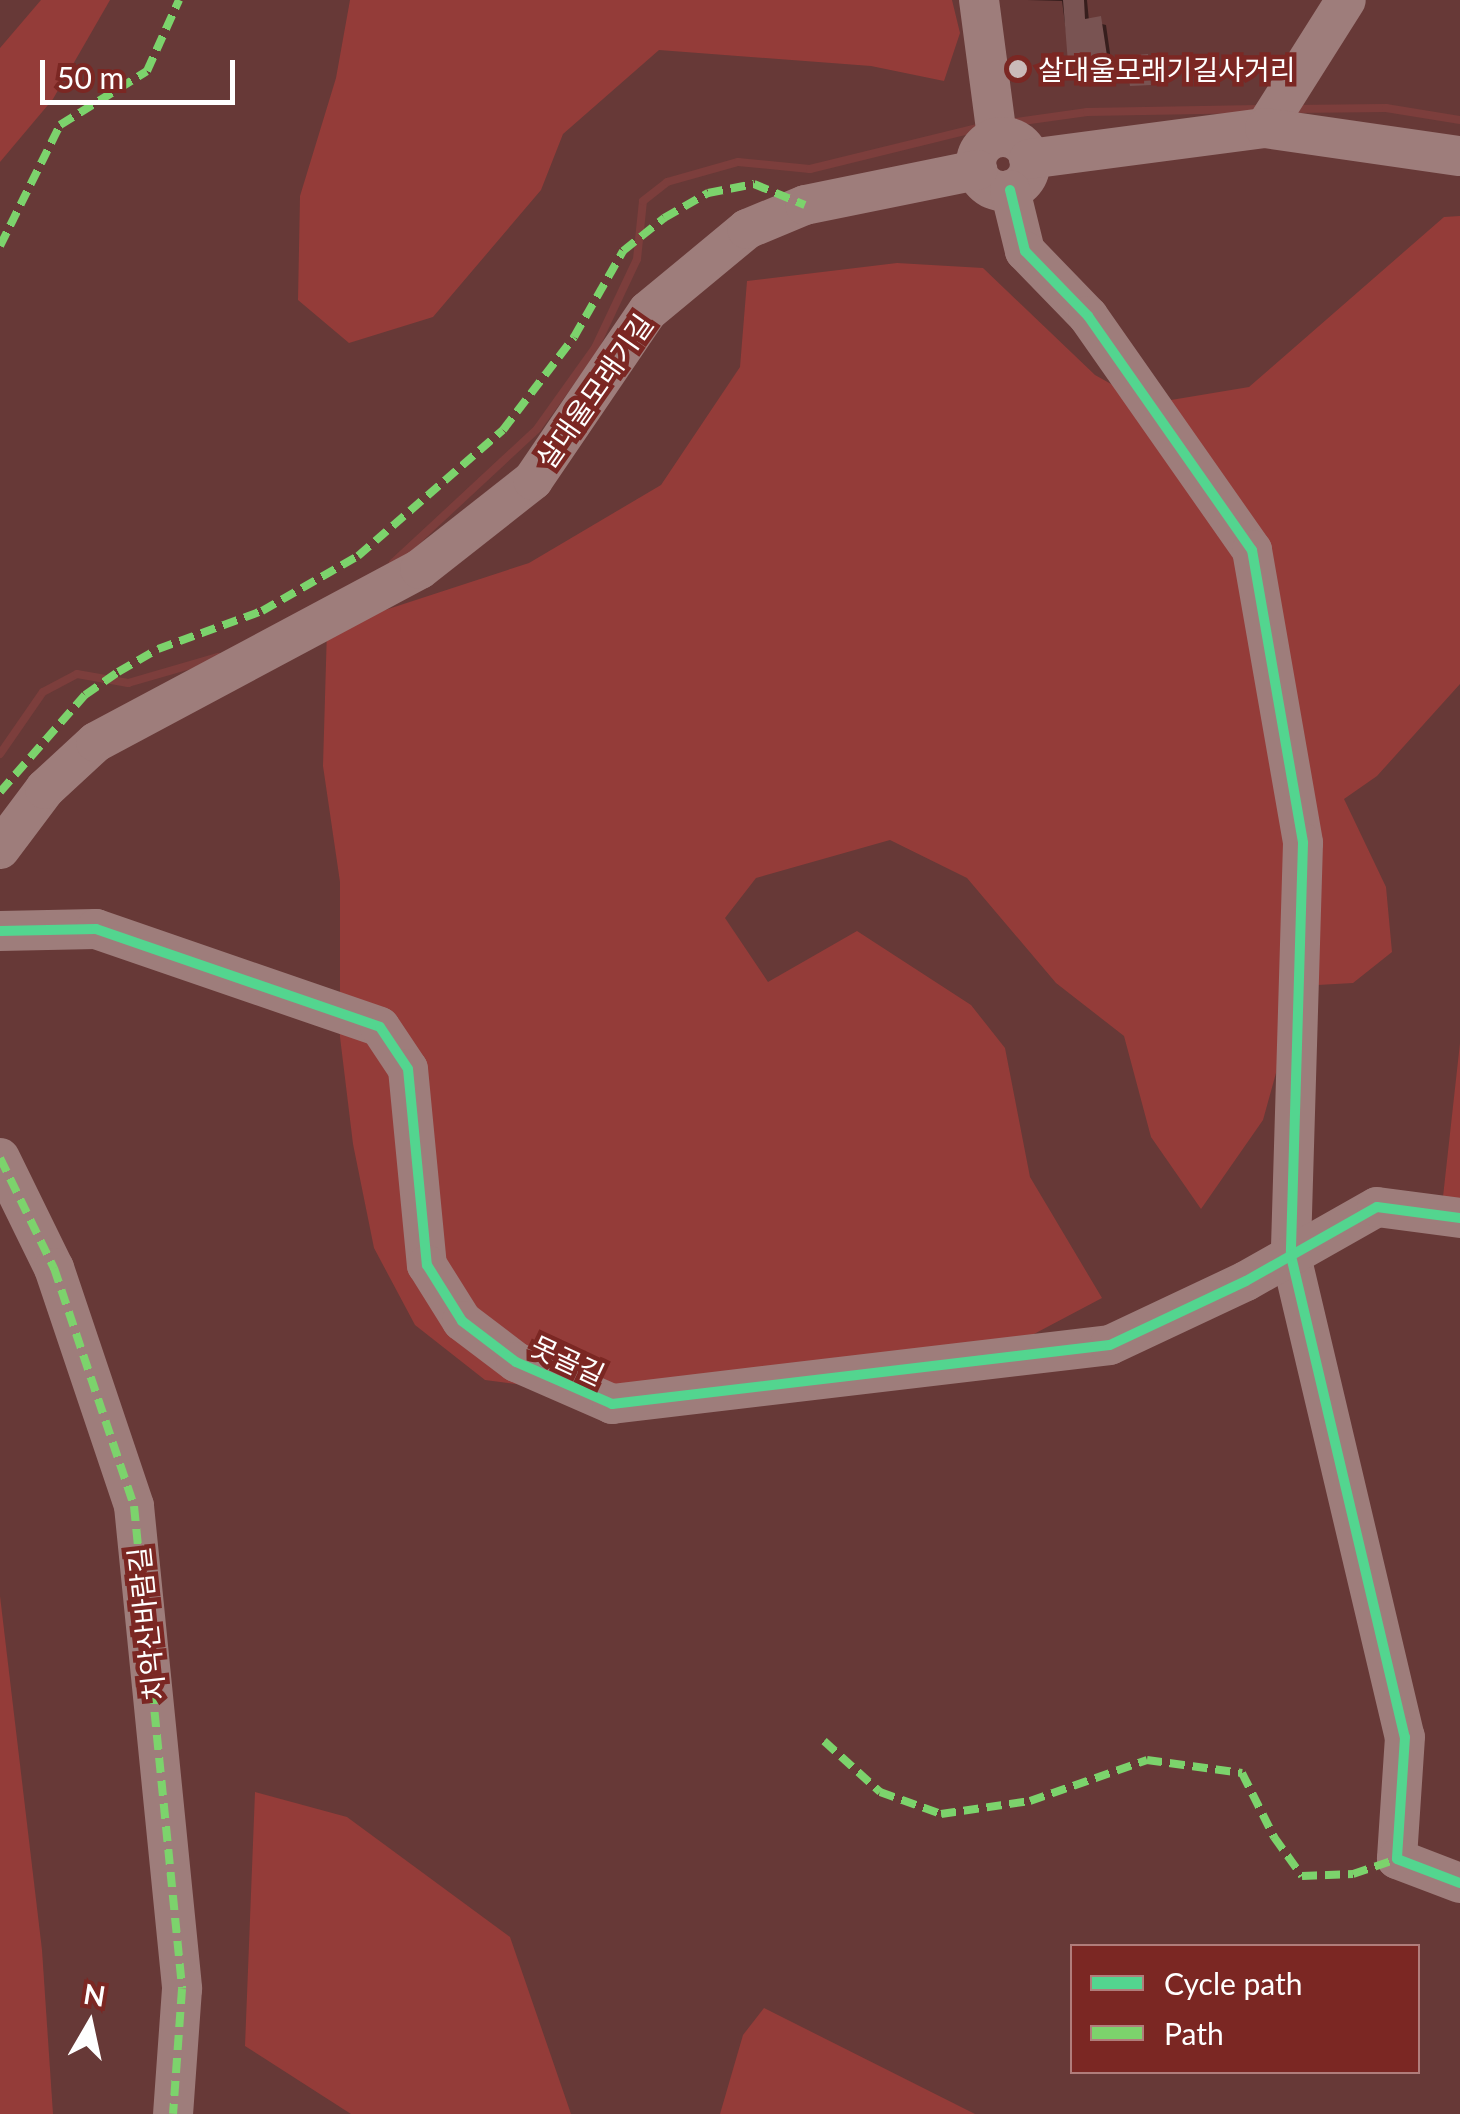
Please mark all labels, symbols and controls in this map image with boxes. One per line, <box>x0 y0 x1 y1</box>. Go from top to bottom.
scale bar <box>45 40 240 102</box>
place label: 살대울모래기길사거리 <box>1038 52 1296 86</box>
marker: 살대울모래기길사거리 <box>1007 58 1029 80</box>
text: 50 m <box>57 59 124 95</box>
street label: 살대울모래기길 <box>529 308 659 474</box>
street label: 못골길 <box>526 1328 610 1392</box>
street label: 치악산바람길 <box>121 1545 171 1703</box>
legend <box>1070 1944 1420 2074</box>
text: Cycle path <box>1164 1965 1303 2001</box>
north arrow <box>40 1974 140 2074</box>
text: N <box>81 1976 108 2013</box>
text: Path <box>1164 2015 1224 2051</box>

